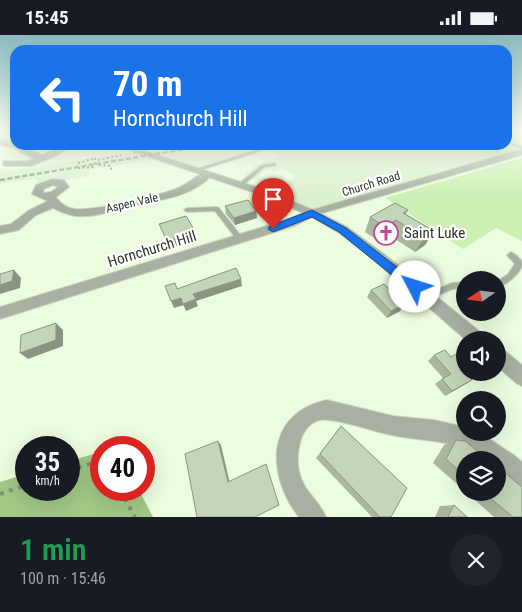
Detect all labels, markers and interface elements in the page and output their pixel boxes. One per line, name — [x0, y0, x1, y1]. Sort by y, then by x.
text: 15:45 — [25, 6, 69, 29]
text: 70 m — [113, 64, 182, 105]
icon: left — [30, 65, 95, 130]
text: Hornchurch Hill — [113, 106, 248, 131]
street label: Church Road — [340, 169, 402, 199]
pin — [252, 178, 294, 229]
icon: arrive — [259, 185, 287, 213]
street label: Aspen Vale — [105, 190, 160, 216]
church icon: Saint Luke — [373, 220, 399, 246]
place label: Saint Luke — [404, 224, 465, 242]
street label: Hornchurch Hill — [105, 227, 199, 271]
position arrow — [388, 260, 440, 312]
north arrow — [456, 271, 506, 321]
map controls — [456, 271, 506, 501]
button: sound — [456, 331, 506, 381]
button: search — [456, 391, 506, 441]
speed limit sign: 40 — [90, 436, 155, 501]
text: 35 — [35, 448, 60, 477]
button: layers — [456, 451, 506, 501]
text: km/h — [35, 474, 60, 488]
text: 1 min — [20, 532, 86, 567]
button: close — [450, 534, 502, 586]
text: 100 m · 15:46 — [20, 569, 106, 588]

